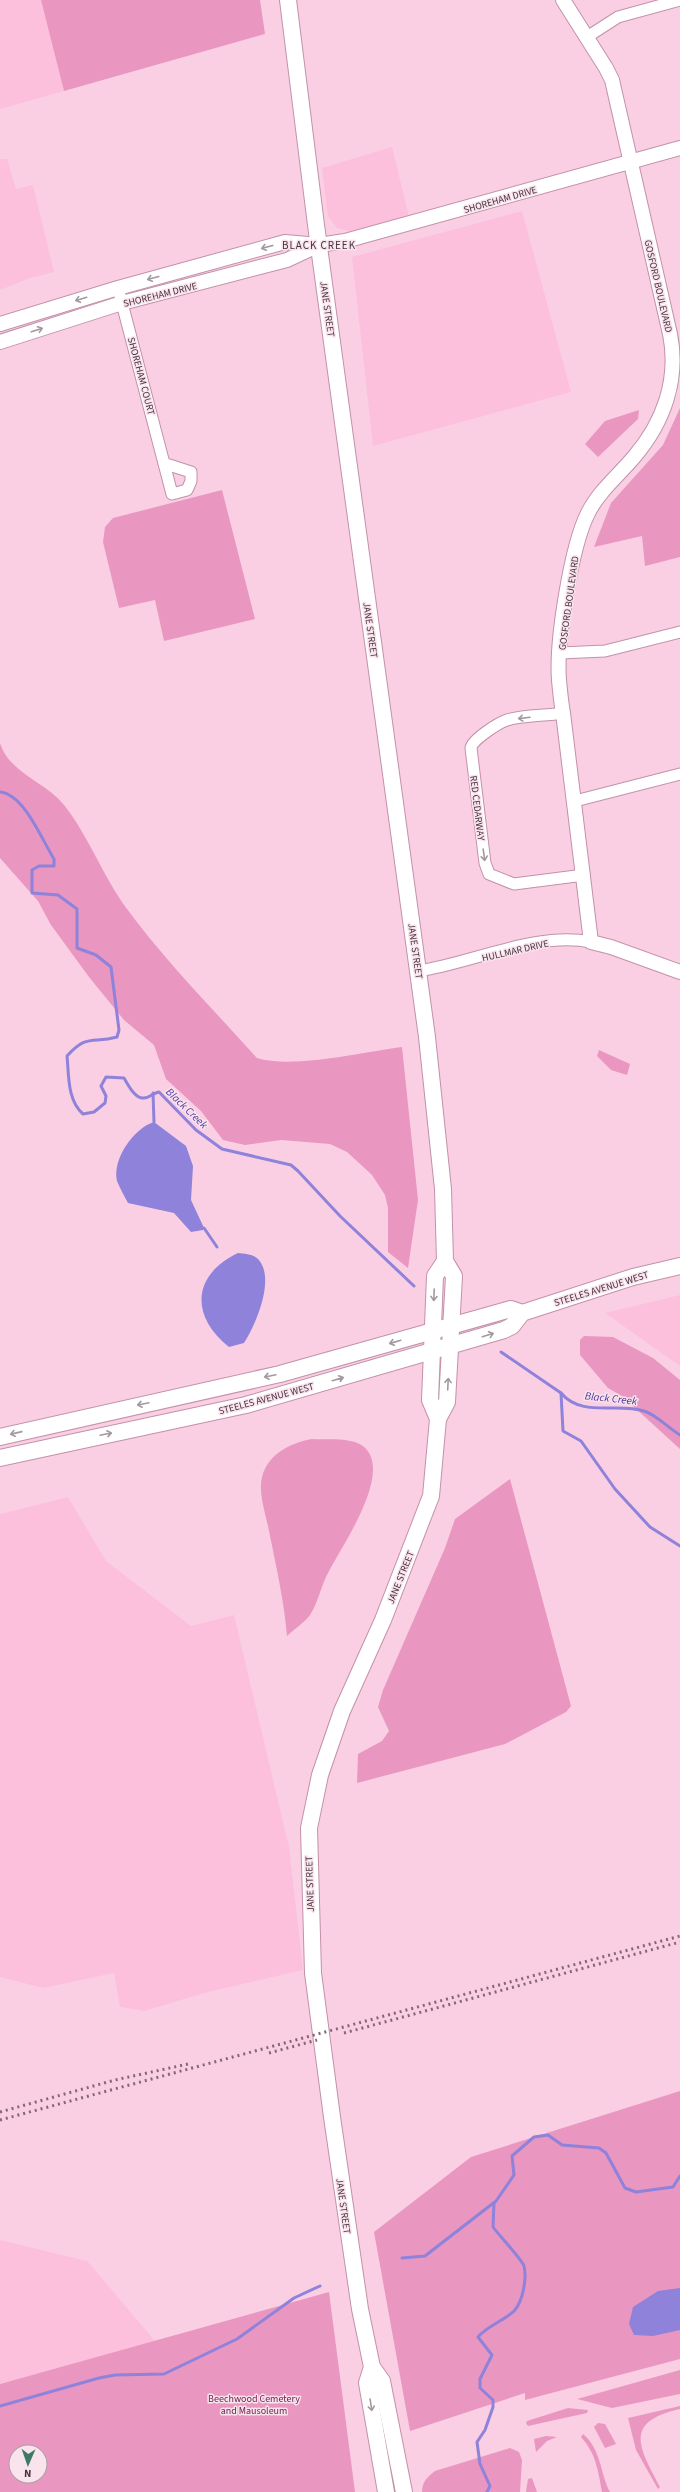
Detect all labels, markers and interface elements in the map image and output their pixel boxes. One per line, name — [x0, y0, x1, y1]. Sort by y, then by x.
street label: SHOREHAM DRIVE — [462, 183, 539, 217]
district label: BLACK CREEK — [282, 238, 356, 253]
street label: GOSFORD BOULEVARD — [641, 238, 676, 334]
one-way arrow — [261, 244, 274, 252]
one-way arrow — [146, 275, 159, 282]
street label: SHOREHAM DRIVE — [122, 279, 199, 311]
street label: JANE STREET — [316, 280, 338, 338]
one-way arrow — [74, 296, 87, 303]
one-way arrow — [30, 326, 43, 333]
street label: SHOREHAM COURT — [124, 336, 158, 417]
street label: GOSFORD BOULEVARD — [555, 555, 583, 651]
street label: JANE STREET — [359, 601, 381, 659]
one-way arrow — [518, 714, 531, 722]
street label: RED CEDARWAY — [466, 775, 488, 842]
one-way arrow — [480, 848, 488, 861]
street label: JANE STREET — [404, 922, 426, 980]
street label: HULLMAR DRIVE — [481, 937, 550, 965]
water label: Black Creek — [163, 1085, 211, 1133]
street label: STEELES AVENUE WEST — [552, 1268, 651, 1310]
one-way arrow — [430, 1288, 438, 1301]
one-way arrow — [481, 1331, 494, 1338]
one-way arrow — [389, 1339, 402, 1346]
one-way arrow — [263, 1372, 276, 1380]
one-way arrow — [331, 1375, 344, 1382]
one-way arrow — [445, 1378, 452, 1391]
street label: STEELES AVENUE WEST — [217, 1379, 316, 1418]
water label: Black Creek — [584, 1388, 639, 1409]
one-way arrow — [136, 1401, 149, 1409]
one-way arrow — [10, 1430, 23, 1437]
one-way arrow — [99, 1430, 112, 1438]
street label: JANE STREET — [384, 1548, 418, 1606]
street label: JANE STREET — [302, 1855, 318, 1912]
street label: JANE STREET — [332, 2177, 354, 2235]
park label: Beechwood Cemetery and Mausoleum — [208, 2392, 300, 2418]
one-way arrow — [367, 2398, 375, 2411]
north arrow — [8, 2444, 48, 2484]
text: N — [24, 2466, 32, 2481]

